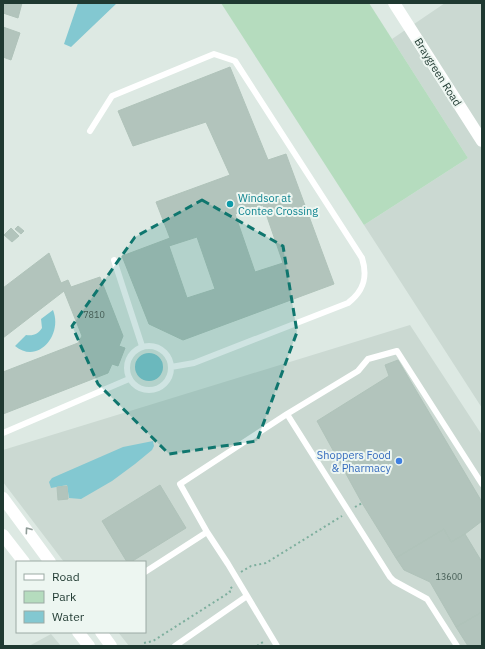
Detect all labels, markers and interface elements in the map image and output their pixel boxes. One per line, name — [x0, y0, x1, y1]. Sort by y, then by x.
street label: Braygreen Road — [411, 35, 465, 109]
place label: Windsor at Contee Crossing — [238, 191, 318, 218]
marker: Windsor at Contee Crossing — [225, 199, 235, 209]
house number: 7810 — [83, 309, 105, 320]
place label: Shoppers Food & Pharmacy — [317, 448, 392, 475]
marker: Shoppers Food & Pharmacy — [394, 456, 404, 466]
one-way arrow — [26, 528, 33, 535]
legend — [16, 561, 146, 633]
text: Road — [52, 569, 80, 584]
house number: 13600 — [435, 571, 463, 582]
text: Park — [52, 589, 77, 604]
text: Water — [52, 609, 85, 624]

